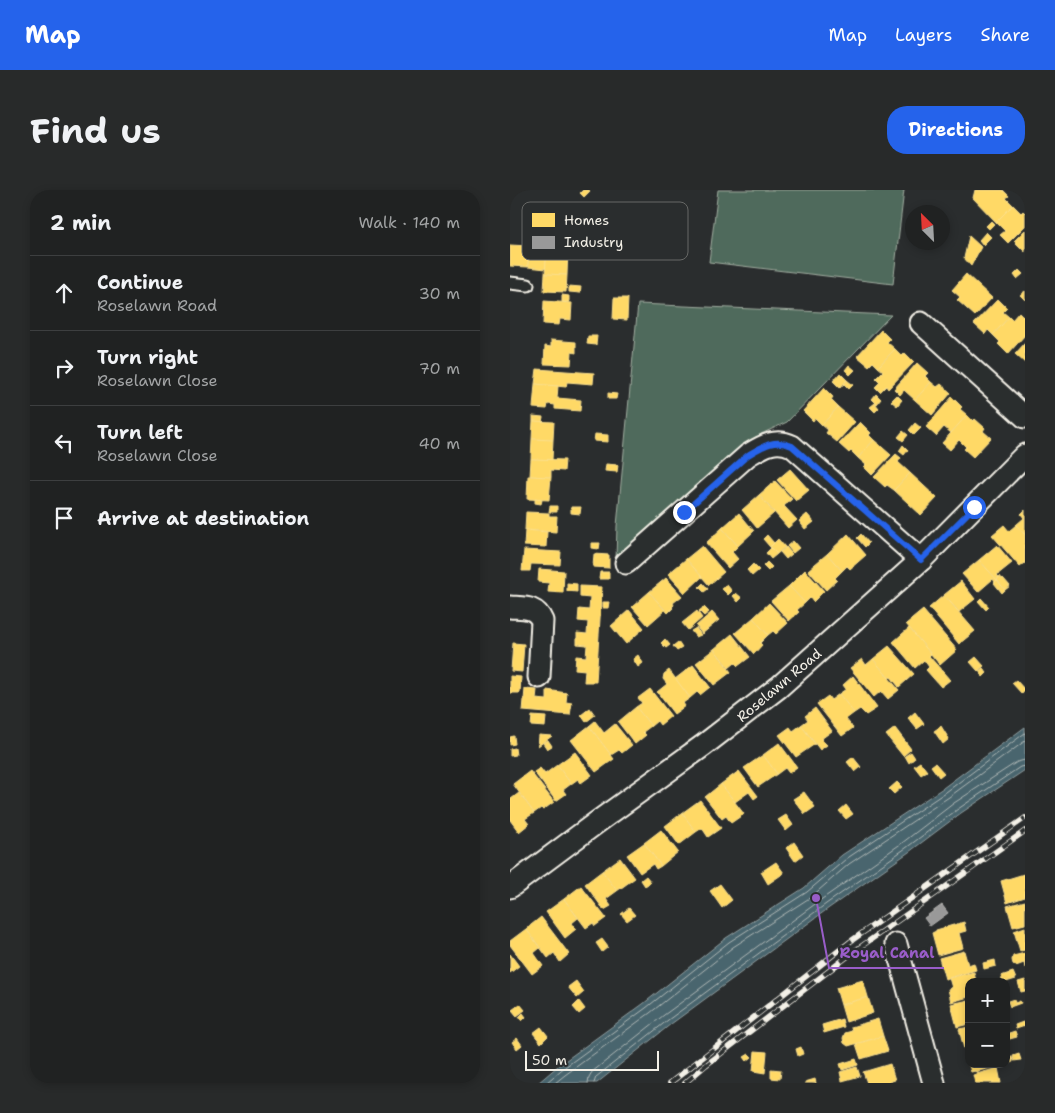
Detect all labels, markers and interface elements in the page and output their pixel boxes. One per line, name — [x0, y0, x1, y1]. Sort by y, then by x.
text: Map — [25, 19, 81, 51]
text: Map — [829, 23, 867, 47]
text: Layers — [895, 23, 952, 47]
text: Share — [980, 23, 1030, 47]
button: Directions — [887, 106, 1025, 154]
text: Find us — [30, 107, 161, 154]
legend — [522, 202, 688, 260]
north arrow — [905, 205, 950, 250]
text: 2 min — [50, 209, 111, 237]
text: Homes — [564, 211, 609, 229]
text: Walk · 140 m — [358, 212, 460, 233]
text: Industry — [564, 233, 623, 251]
text: Continue — [97, 270, 183, 295]
icon: ahead — [50, 279, 78, 307]
text: 30 m — [419, 283, 460, 304]
text: Roselawn Road — [97, 295, 217, 316]
text: Turn right — [97, 345, 198, 370]
icon: right — [50, 354, 78, 382]
text: 70 m — [419, 358, 460, 379]
text: Roselawn Close — [97, 370, 218, 391]
text: Turn left — [97, 420, 183, 445]
icon: left — [50, 429, 78, 457]
text: 40 m — [418, 433, 460, 454]
text: Roselawn Close — [97, 445, 218, 466]
route start — [963, 496, 986, 519]
route end — [673, 501, 696, 524]
icon: arrive — [50, 504, 78, 532]
text: Arrive at destination — [97, 506, 309, 531]
street label: Roselawn Road — [733, 644, 825, 726]
callout: Royal Canal — [829, 938, 944, 968]
text: Royal Canal — [840, 943, 934, 963]
map controls — [965, 978, 1010, 1068]
button: + — [965, 978, 1010, 1023]
button: − — [965, 1023, 1010, 1068]
scale bar — [525, 1048, 659, 1071]
text: 50 m — [532, 1051, 567, 1069]

